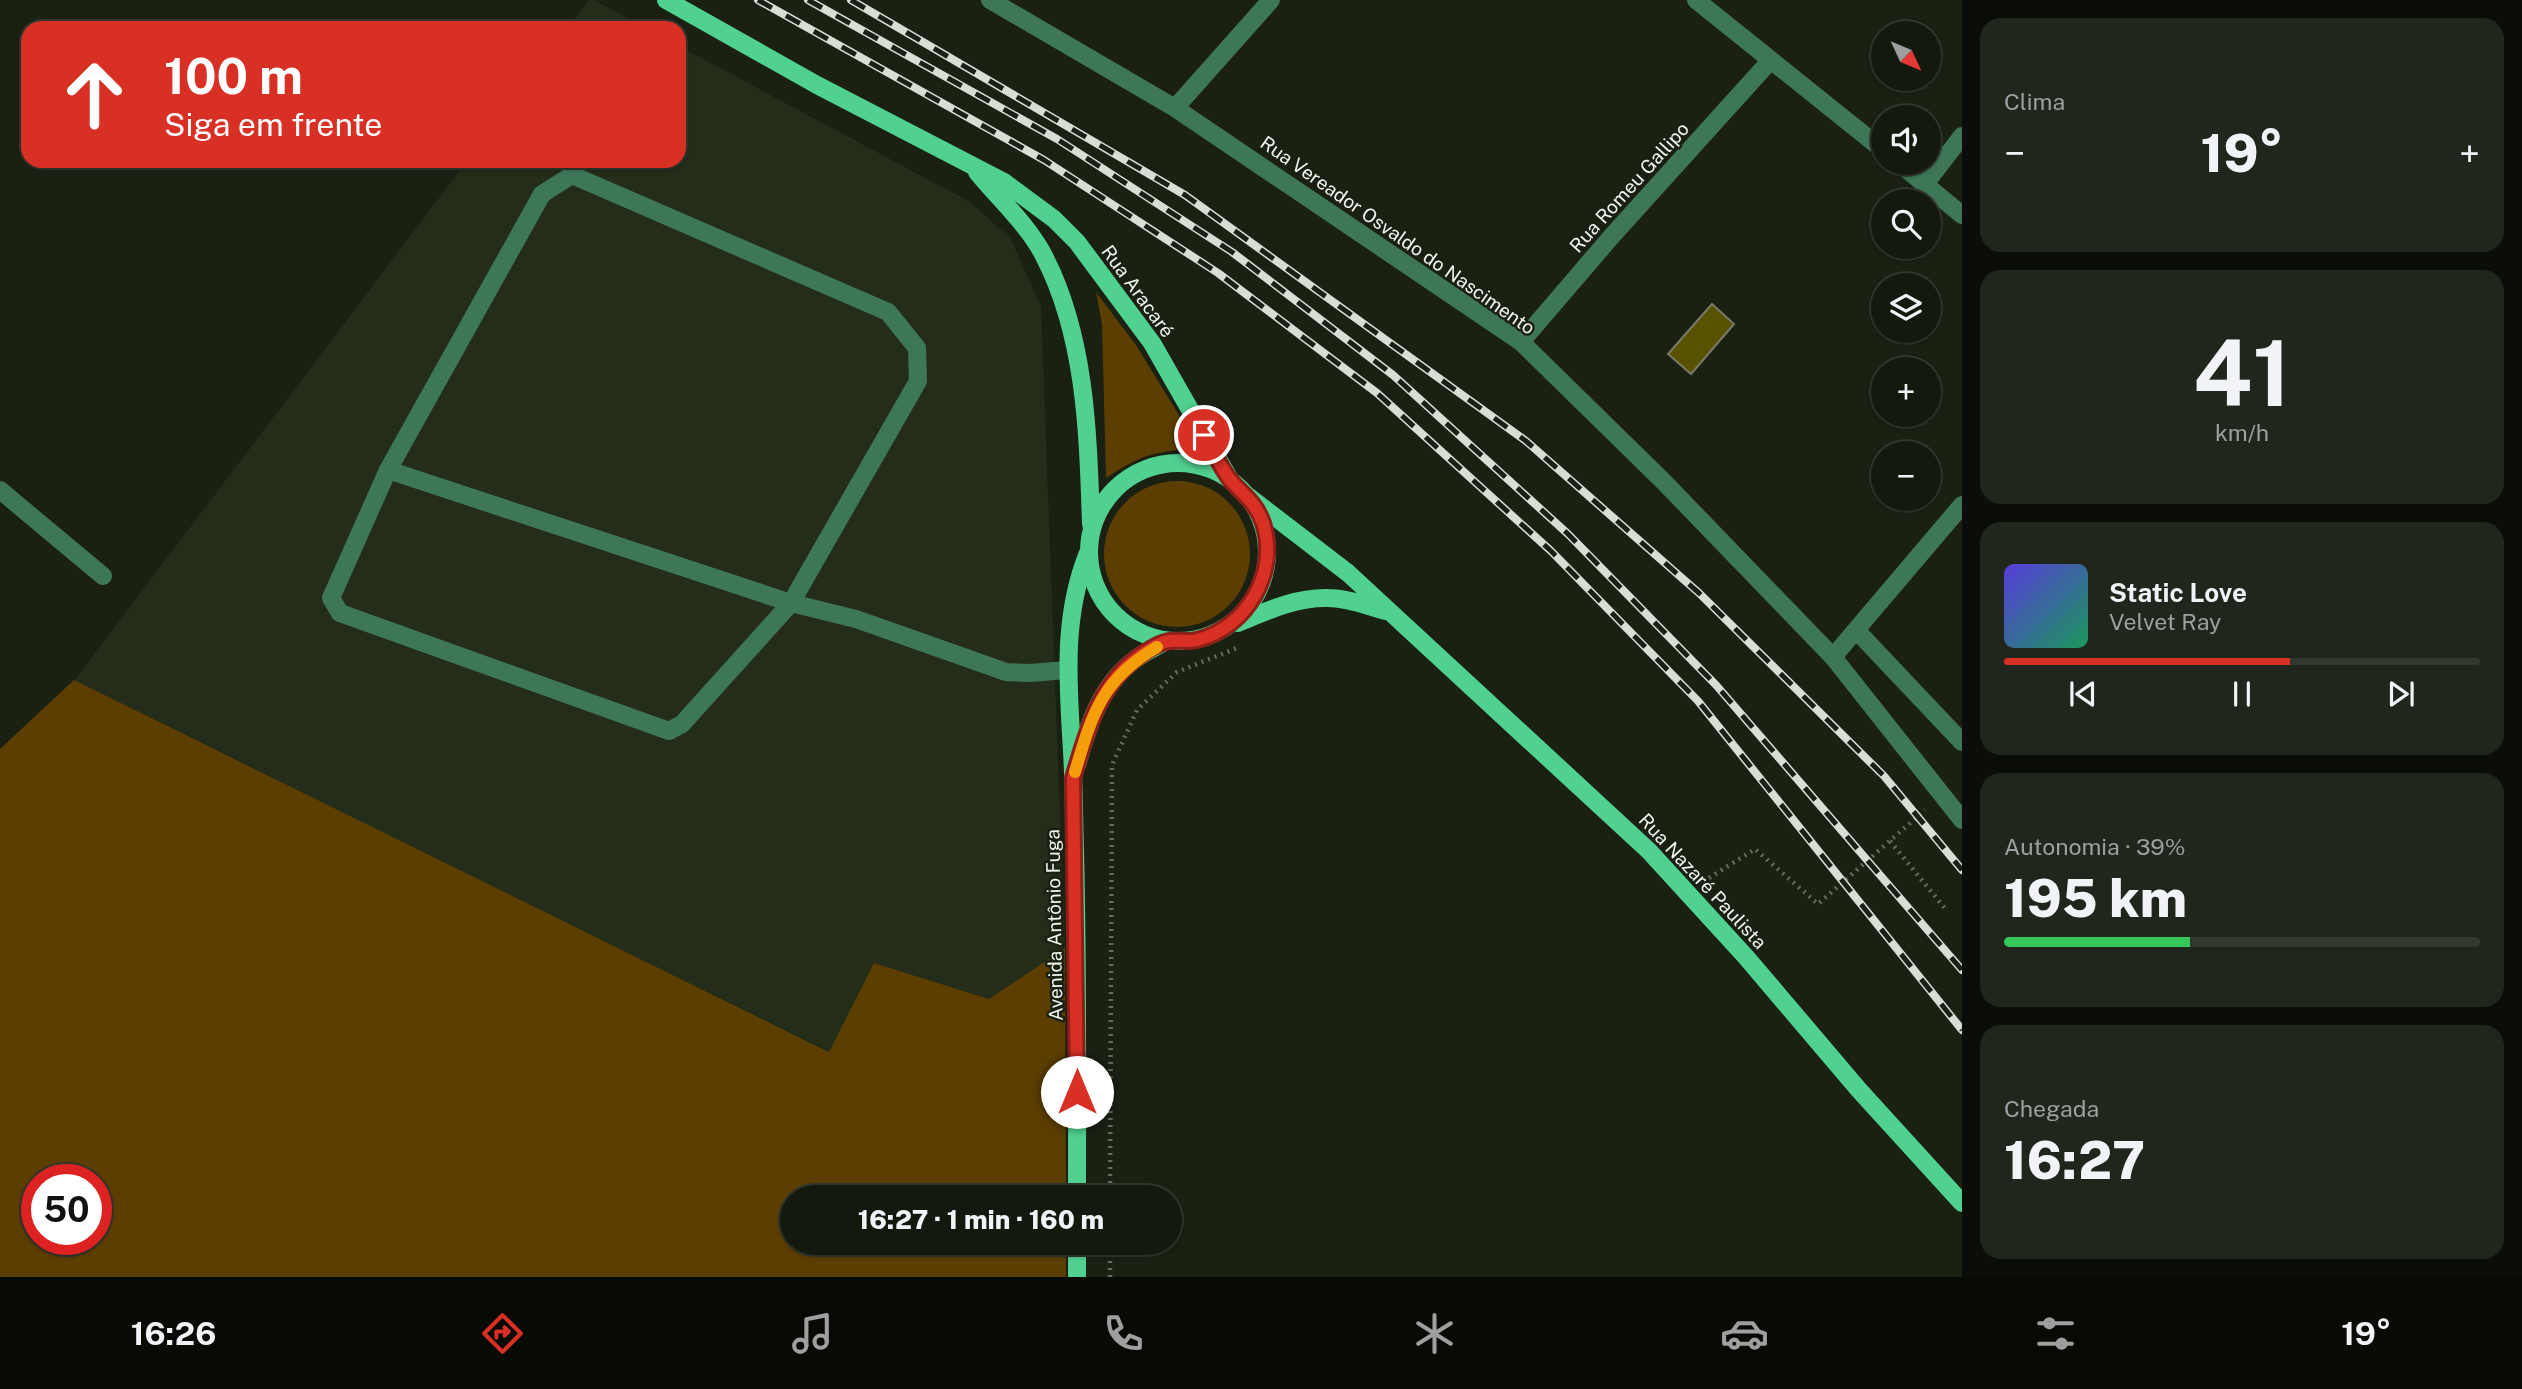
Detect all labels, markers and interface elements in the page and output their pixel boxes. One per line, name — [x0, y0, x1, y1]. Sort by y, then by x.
north arrow — [1871, 21, 1941, 91]
map controls — [1871, 21, 1941, 511]
text: 100 m — [164, 47, 303, 105]
icon: ahead — [49, 49, 140, 140]
text: Clima — [2004, 88, 2065, 115]
button: sound — [1871, 105, 1941, 175]
text: Siga em frente — [164, 106, 382, 143]
street label: Rua Romeu Gallipo — [1565, 117, 1693, 257]
text: 19° — [2201, 123, 2283, 184]
street label: Rua Vereador Osvaldo do Nascimento — [1257, 131, 1539, 339]
text: − — [2004, 131, 2025, 176]
text: + — [2459, 131, 2480, 176]
button: search — [1871, 189, 1941, 259]
street label: Rua Aracaré — [1097, 241, 1179, 341]
button: layers — [1871, 273, 1941, 343]
text: 41 — [2193, 320, 2291, 426]
button: + — [1871, 357, 1941, 427]
pin — [1174, 405, 1234, 465]
icon: arrive — [1185, 416, 1223, 454]
text: km/h — [2215, 419, 2269, 446]
button: − — [1871, 441, 1941, 511]
text: Static Love — [2109, 577, 2247, 608]
text: Velvet Ray — [2109, 608, 2221, 635]
icon: previous — [2064, 675, 2102, 713]
icon: pause — [2223, 675, 2261, 713]
icon: next — [2382, 675, 2420, 713]
street label: Rua Nazaré Paulista — [1635, 809, 1771, 953]
street label: Avenida Antônio Fuga — [1041, 829, 1067, 1021]
text: Autonomia · 39% — [2004, 833, 2186, 860]
text: 195 km — [2004, 868, 2187, 929]
position arrow — [1040, 1055, 1114, 1129]
text: Chegada — [2004, 1095, 2099, 1122]
text: 16:27 — [2004, 1130, 2145, 1191]
speed limit sign: 50 — [21, 1164, 112, 1255]
text: 16:27 · 1 min · 160 m — [858, 1204, 1104, 1235]
icon: directions — [478, 1309, 527, 1358]
icon: music — [788, 1309, 837, 1358]
icon: phone — [1099, 1309, 1148, 1358]
icon: climate — [1410, 1309, 1459, 1358]
icon: car — [1720, 1309, 1769, 1358]
icon: filters — [2031, 1309, 2080, 1358]
text: 16:26 — [131, 1315, 216, 1352]
text: 19° — [2341, 1315, 2391, 1352]

